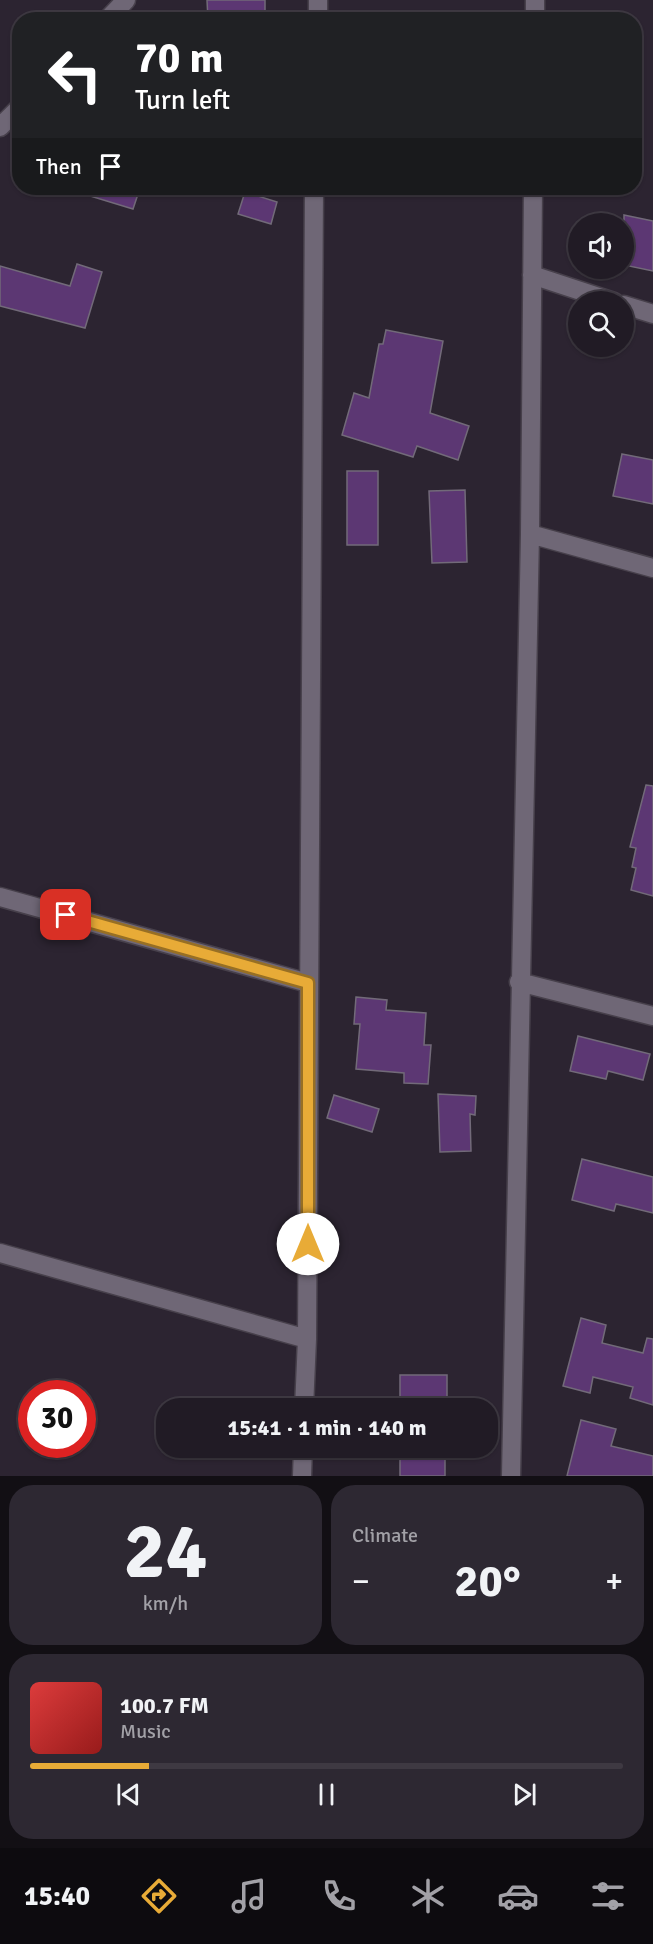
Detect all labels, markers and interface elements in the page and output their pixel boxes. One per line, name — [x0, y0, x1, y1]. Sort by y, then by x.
text: 70 m — [135, 33, 224, 84]
icon: left — [36, 36, 114, 114]
text: Turn left — [135, 84, 230, 117]
icon: arrive — [94, 150, 127, 183]
text: Then — [36, 153, 82, 180]
map controls — [568, 213, 634, 357]
button: sound — [568, 213, 634, 279]
button: search — [568, 291, 634, 357]
pin — [40, 889, 91, 940]
icon: arrive — [49, 898, 82, 931]
position arrow — [276, 1212, 340, 1276]
speed limit sign: 30 — [18, 1380, 96, 1458]
text: 15:41 · 1 min · 140 m — [227, 1414, 427, 1441]
text: 24 — [123, 1504, 208, 1600]
text: Climate — [352, 1523, 418, 1548]
text: 20° — [454, 1554, 521, 1609]
text: − — [352, 1561, 370, 1602]
text: + — [605, 1561, 623, 1602]
text: km/h — [143, 1591, 188, 1616]
text: 100.7 FM — [120, 1692, 209, 1719]
text: Music — [120, 1719, 171, 1744]
icon: previous — [112, 1778, 145, 1811]
icon: pause — [310, 1778, 343, 1811]
icon: next — [508, 1778, 541, 1811]
icon: directions — [138, 1875, 180, 1917]
icon: music — [228, 1875, 270, 1917]
icon: phone — [318, 1875, 360, 1917]
icon: climate — [407, 1875, 449, 1917]
icon: car — [497, 1875, 539, 1917]
icon: filters — [587, 1875, 629, 1917]
text: 15:40 — [24, 1880, 90, 1913]

